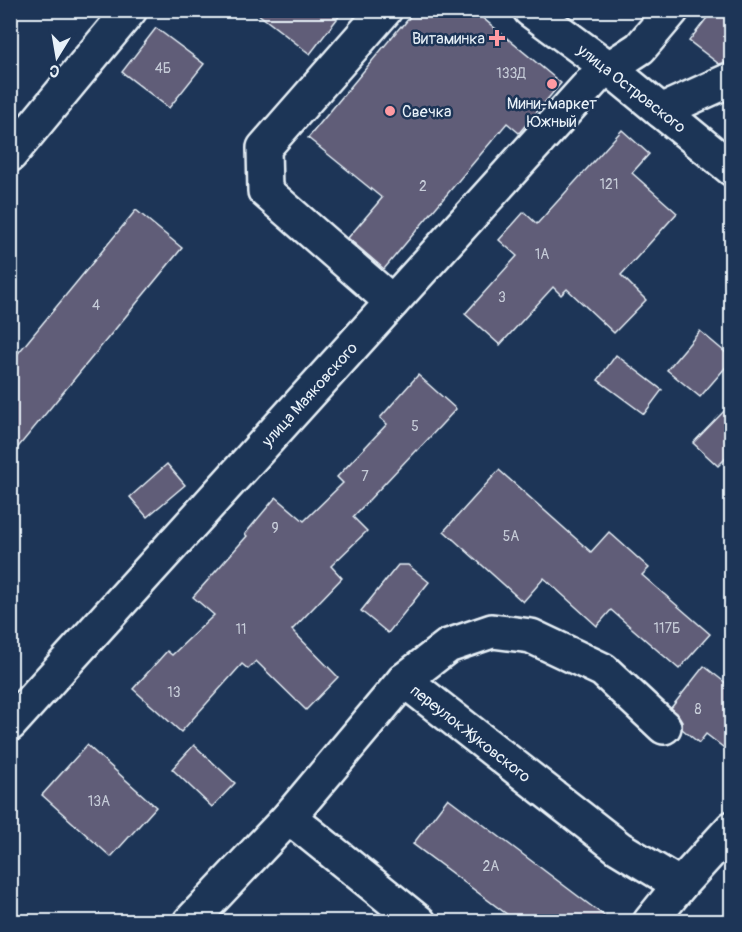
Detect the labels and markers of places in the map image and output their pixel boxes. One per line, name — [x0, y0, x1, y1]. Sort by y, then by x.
place label: Витаминка — [412, 29, 485, 49]
marker: Витаминка — [490, 31, 504, 45]
marker: Мини-маркет Южный — [545, 77, 559, 91]
place label: Мини-маркет Южный — [507, 94, 597, 132]
place label: Свечка — [402, 102, 451, 122]
marker: Свечка — [383, 104, 397, 118]

